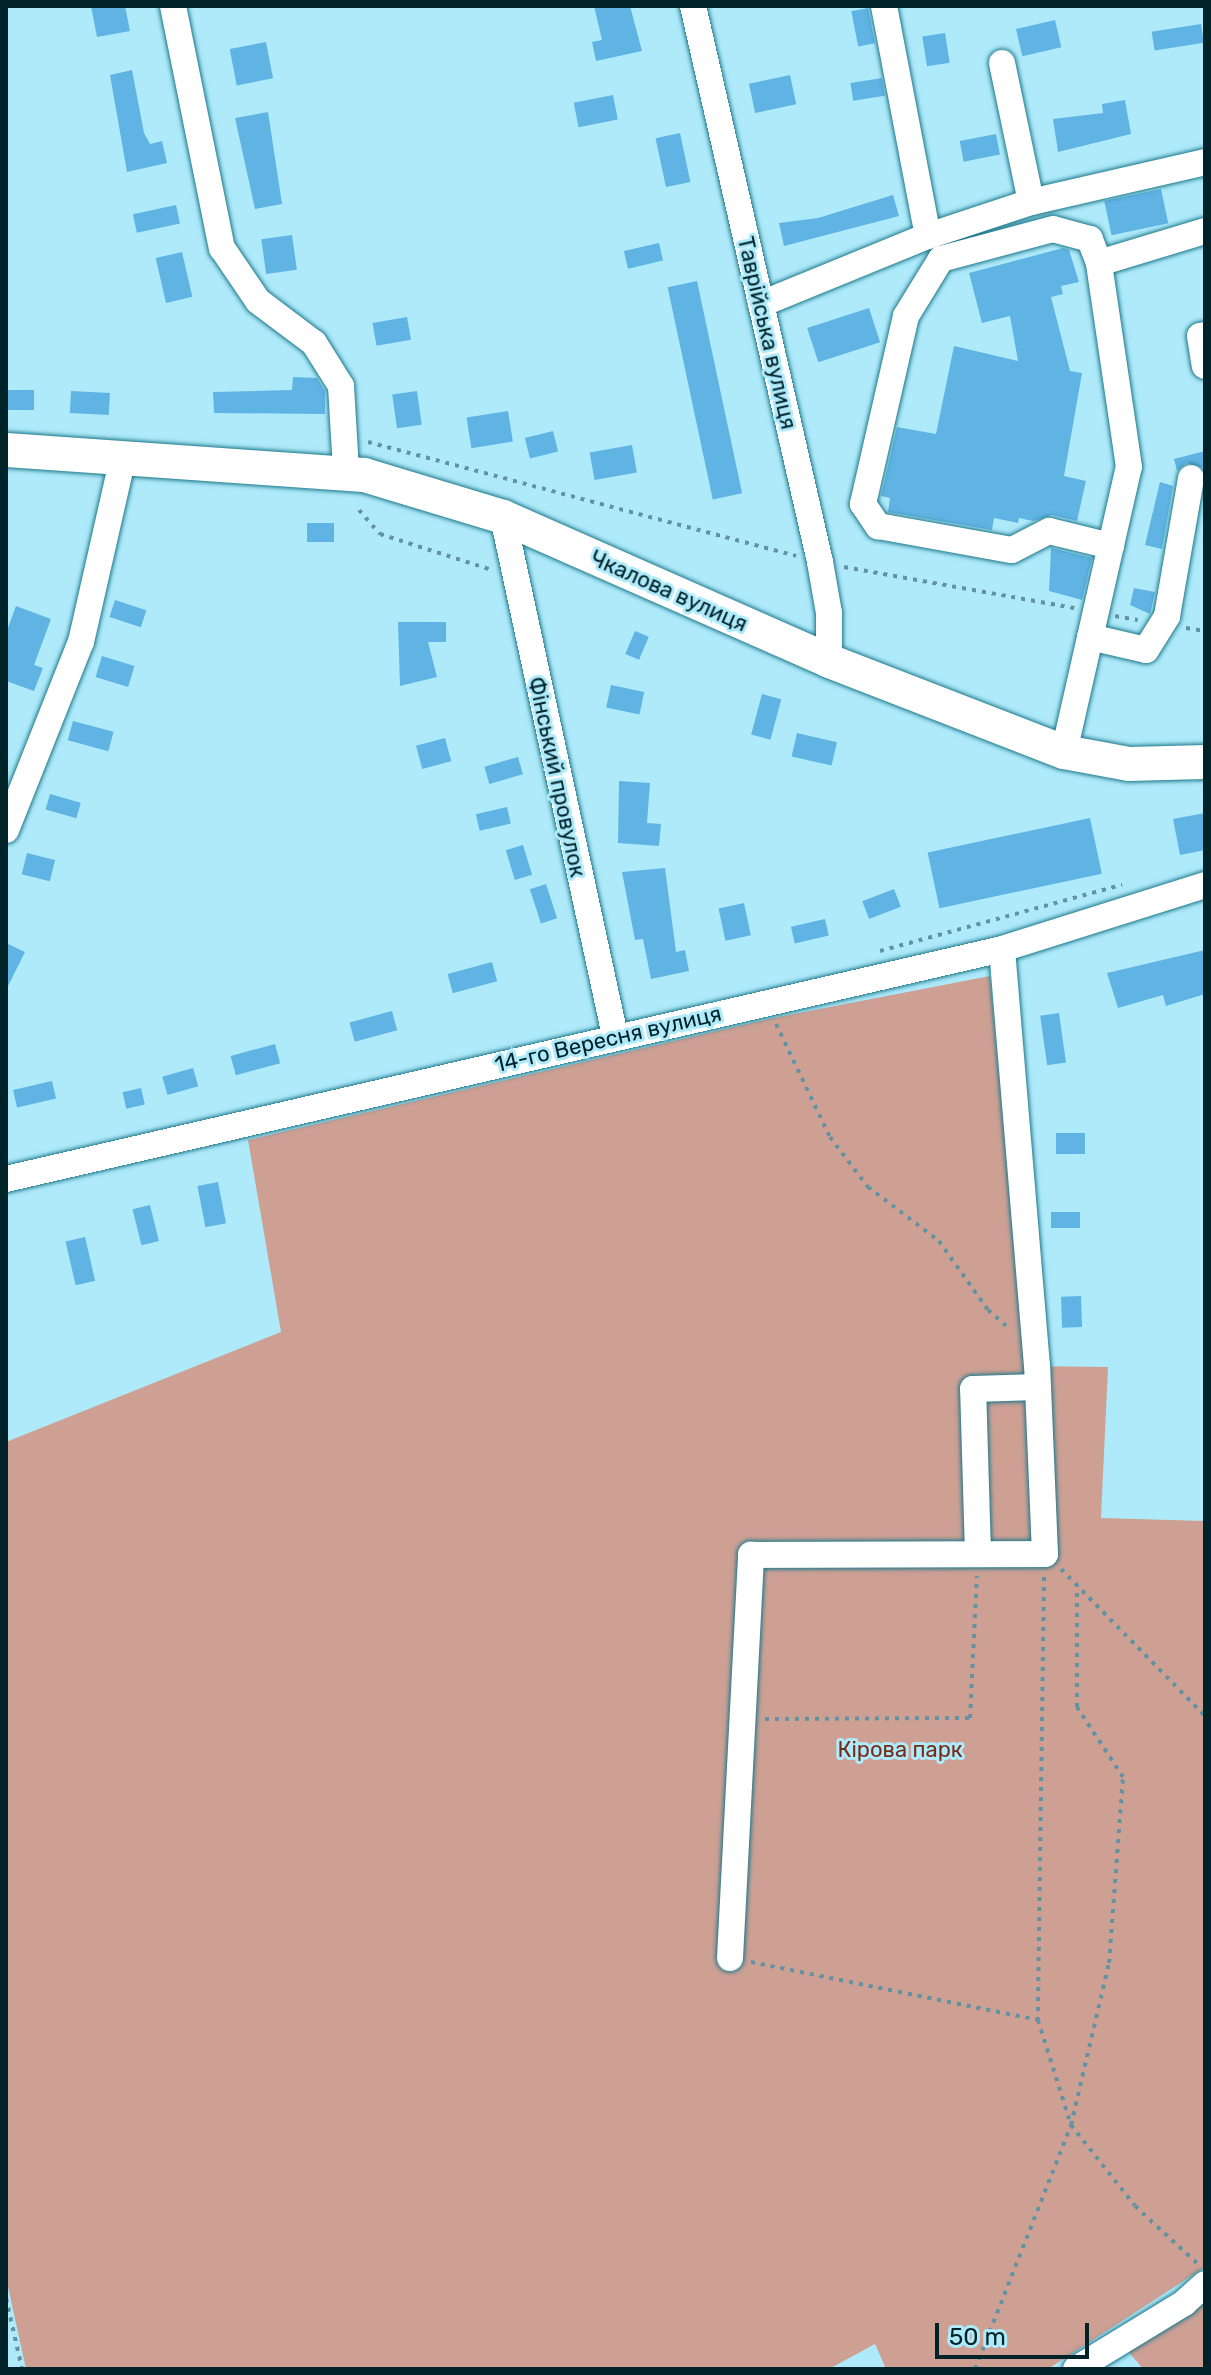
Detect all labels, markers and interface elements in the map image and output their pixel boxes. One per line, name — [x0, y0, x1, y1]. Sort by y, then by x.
street label: Таврійська вулиця — [732, 234, 802, 432]
street label: Чкалова вулиця — [586, 545, 752, 637]
street label: Фінський провулок — [523, 674, 591, 880]
street label: 14-го Вересня вулиця — [492, 1000, 724, 1078]
park label: Кірова парк — [837, 1737, 963, 1763]
scale bar — [939, 2307, 1093, 2357]
text: 50 m — [949, 2323, 1006, 2351]

